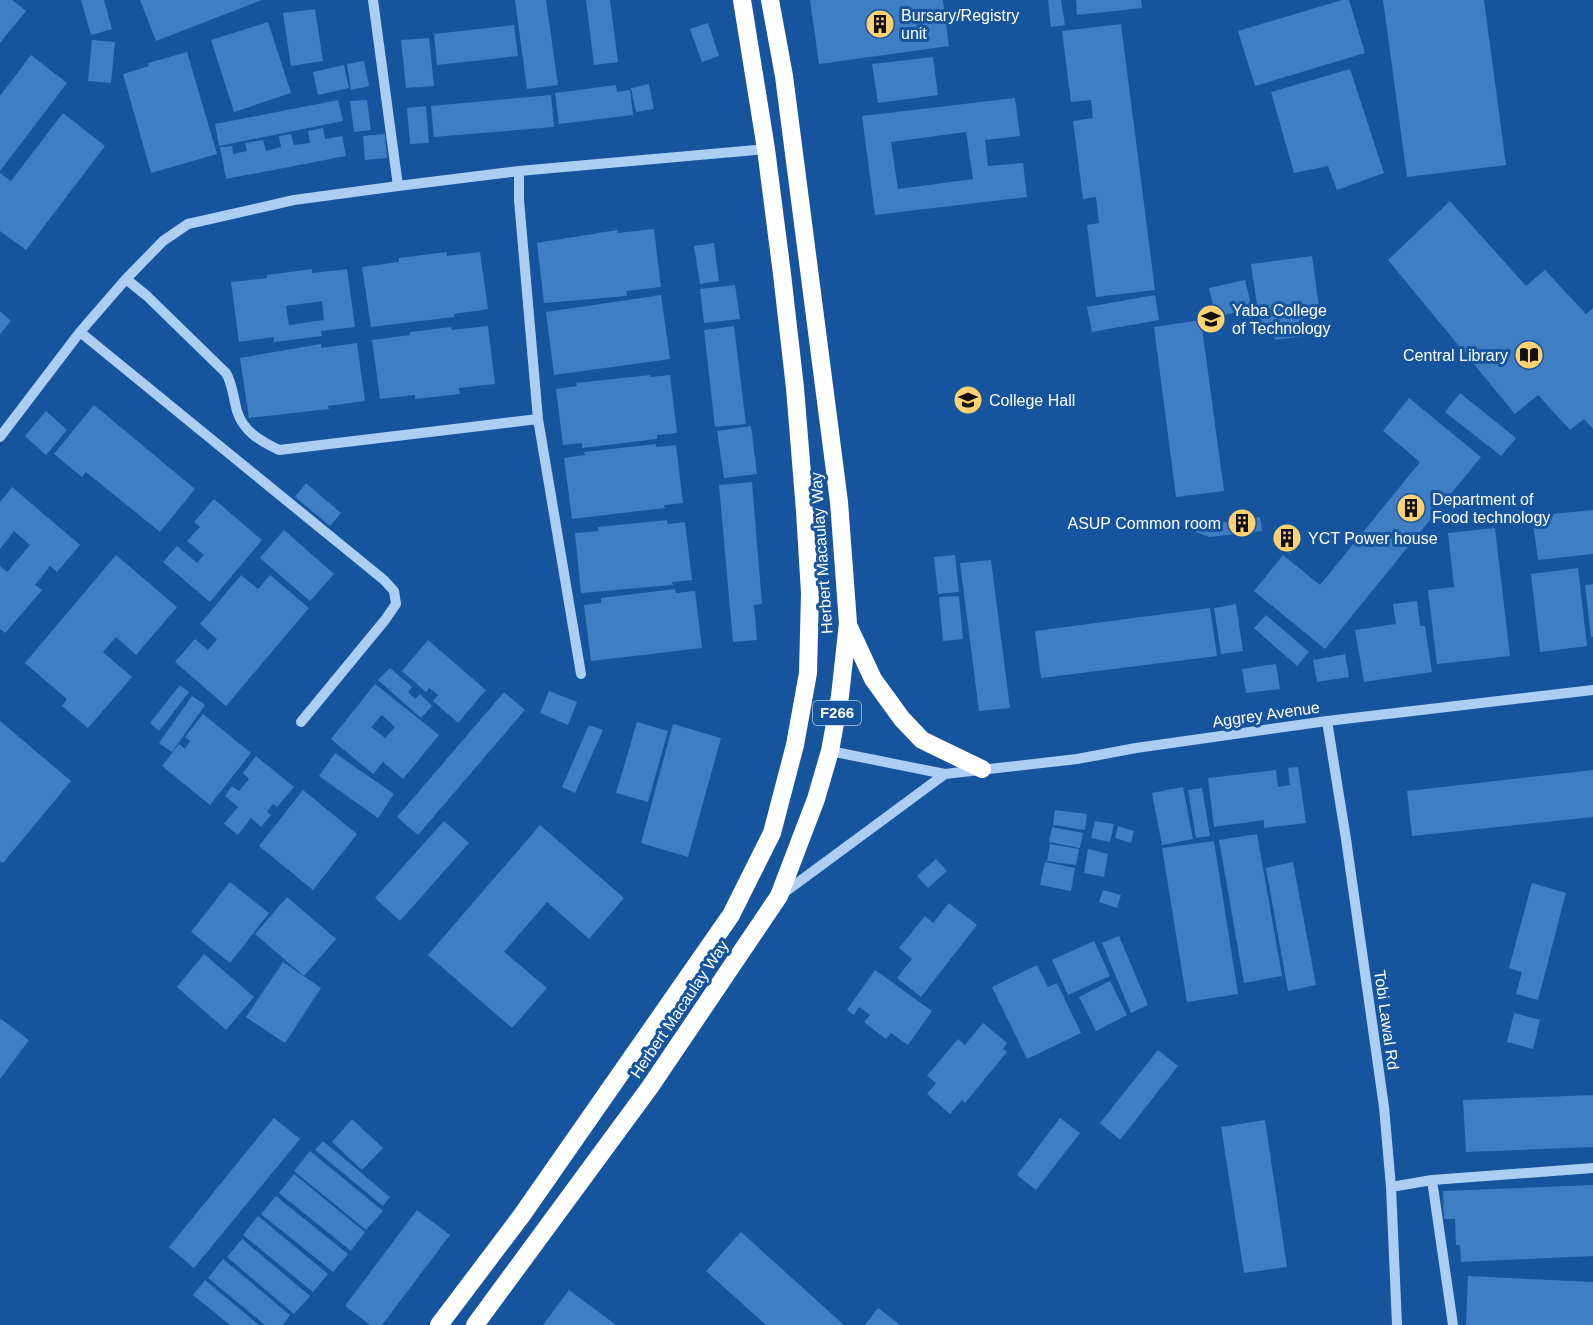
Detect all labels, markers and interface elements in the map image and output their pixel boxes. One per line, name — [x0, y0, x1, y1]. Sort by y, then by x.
place label: Bursary/Registry unit — [901, 7, 1019, 42]
building icon: Bursary/Registry unit — [864, 8, 896, 40]
place label: Yaba College of Technology — [1232, 302, 1330, 337]
school or university icon: Yaba College of Technology — [1195, 303, 1227, 335]
library icon: Central Library — [1513, 339, 1545, 371]
place label: Central Library — [1403, 347, 1508, 364]
school or university icon: College Hall — [952, 384, 984, 416]
place label: College Hall — [989, 392, 1075, 409]
street label: Herbert Macaulay Way — [807, 472, 836, 634]
place label: Department of Food technology — [1432, 491, 1550, 526]
building icon: Department of Food technology — [1395, 492, 1427, 524]
building icon: ASUP Common room — [1226, 507, 1258, 539]
place label: ASUP Common room — [1067, 515, 1221, 532]
building icon: YCT Power house — [1271, 522, 1303, 554]
place label: YCT Power house — [1308, 530, 1438, 547]
street label: Aggrey Avenue — [1211, 699, 1321, 730]
road number: F266 — [813, 701, 861, 725]
street label: Herbert Macaulay Way — [627, 937, 732, 1081]
street label: Tobi Lawal Rd — [1371, 969, 1402, 1071]

